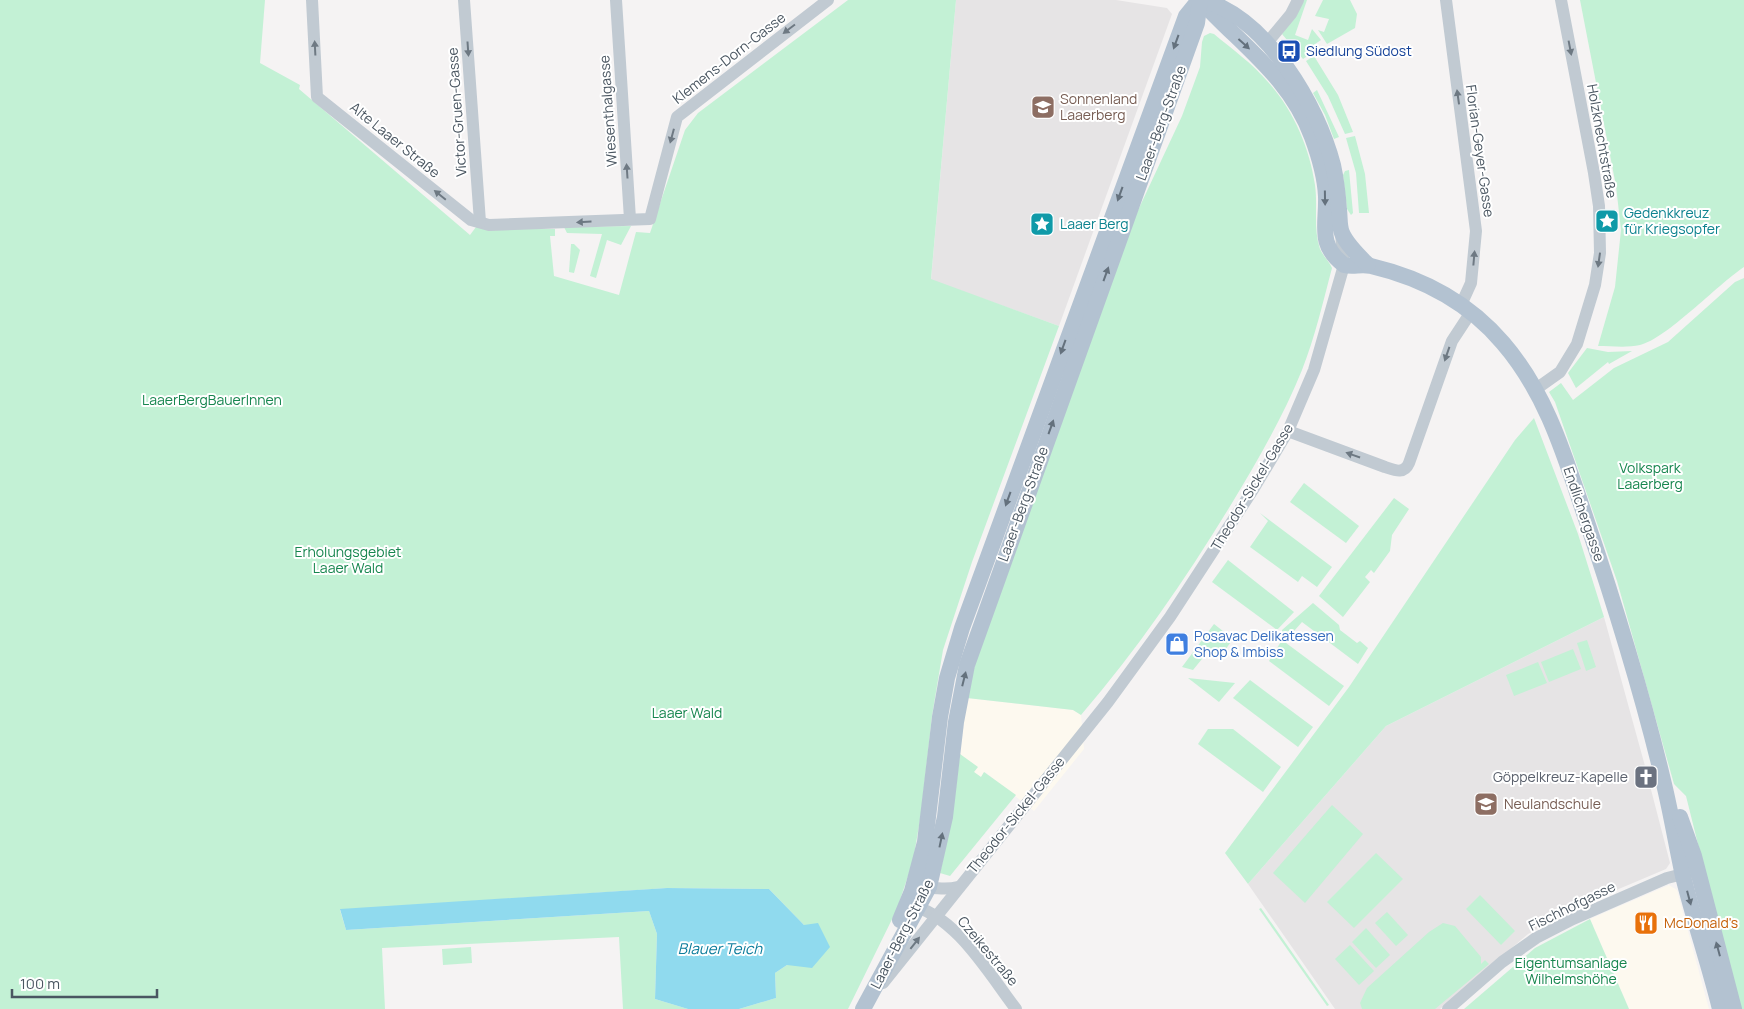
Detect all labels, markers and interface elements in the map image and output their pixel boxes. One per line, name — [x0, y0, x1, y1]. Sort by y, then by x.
street label: Klemens-Dorn-Gasse — [668, 8, 789, 108]
one-way arrow — [783, 24, 796, 35]
one-way arrow — [1172, 35, 1180, 50]
one-way arrow — [1238, 38, 1250, 50]
bus stop icon: Siedlung Südost — [1276, 38, 1302, 64]
one-way arrow — [310, 40, 318, 56]
one-way arrow — [1566, 40, 1574, 55]
one-way arrow — [464, 41, 472, 57]
place label: Siedlung Südost — [1306, 41, 1412, 60]
street label: Victor-Gruen-Gasse — [443, 47, 471, 177]
street label: Wiesenthalgasse — [594, 55, 621, 167]
street label: Laaer-Berg-Straße — [1131, 63, 1190, 183]
street label: Holzknechtstraße — [1583, 82, 1622, 200]
street label: Florian-Geyer-Gasse — [1462, 83, 1499, 218]
place label: Sonnenland Laaerberg — [1060, 89, 1137, 124]
one-way arrow — [1454, 89, 1462, 105]
school or university icon: Sonnenland Laaerberg — [1030, 94, 1056, 120]
street label: Alte Laaer Straße — [346, 97, 444, 182]
one-way arrow — [668, 129, 676, 144]
one-way arrow — [622, 162, 630, 178]
one-way arrow — [1116, 187, 1123, 202]
one-way arrow — [434, 190, 447, 201]
one-way arrow — [1322, 190, 1330, 206]
place label: Gedenkkreuz für Kriegsopfer — [1624, 203, 1720, 238]
place icon: Gedenkkreuz für Kriegsopfer — [1594, 208, 1620, 234]
place icon: Laaer Berg — [1029, 211, 1055, 237]
place label: Laaer Berg — [1060, 214, 1129, 233]
one-way arrow — [576, 218, 592, 226]
one-way arrow — [1470, 250, 1478, 266]
one-way arrow — [1595, 252, 1603, 268]
one-way arrow — [1103, 266, 1111, 281]
one-way arrow — [1059, 340, 1067, 355]
one-way arrow — [1443, 347, 1451, 362]
park label: LaaerBergBauerInnen — [142, 390, 282, 409]
one-way arrow — [1048, 419, 1055, 434]
street label: Theodor-Sickel-Gasse — [1206, 420, 1297, 554]
street label: Laaer-Berg-Straße — [993, 444, 1052, 564]
one-way arrow — [1345, 451, 1360, 459]
park label: Volkspark Laaerberg — [1617, 458, 1683, 493]
street label: Endlichergasse — [1559, 464, 1610, 564]
one-way arrow — [1003, 492, 1011, 507]
park label: Erholungsgebiet Laaer Wald — [295, 542, 402, 577]
place label: Posavac Delikatessen Shop & Imbiss — [1194, 626, 1334, 661]
shop icon: Posavac Delikatessen Shop & Imbiss — [1164, 631, 1190, 657]
one-way arrow — [960, 672, 968, 687]
park label: Laaer Wald — [652, 703, 722, 722]
street label: Theodor-Sickel-Gasse — [963, 752, 1069, 877]
church icon: Göppelkreuz-Kapelle — [1633, 764, 1659, 790]
place label: Göppelkreuz-Kapelle — [1493, 767, 1628, 786]
school or university icon: Neulandschule — [1473, 791, 1499, 817]
place label: Neulandschule — [1504, 794, 1601, 813]
one-way arrow — [937, 832, 945, 847]
street label: Laaer-Berg-Straße — [866, 876, 937, 992]
street label: Fischhofgasse — [1525, 876, 1618, 935]
one-way arrow — [1686, 891, 1694, 906]
restaurant icon: McDonald's — [1633, 910, 1659, 936]
street label: Czeikestraße — [954, 912, 1023, 989]
place label: McDonald's — [1664, 913, 1738, 932]
one-way arrow — [909, 937, 920, 950]
water label: Blauer Teich — [678, 938, 763, 959]
one-way arrow — [1713, 942, 1721, 957]
park label: Eigentumsanlage Wilhelmshöhe — [1515, 953, 1627, 988]
scale bar — [12, 966, 158, 998]
text: 100 m — [20, 973, 60, 994]

